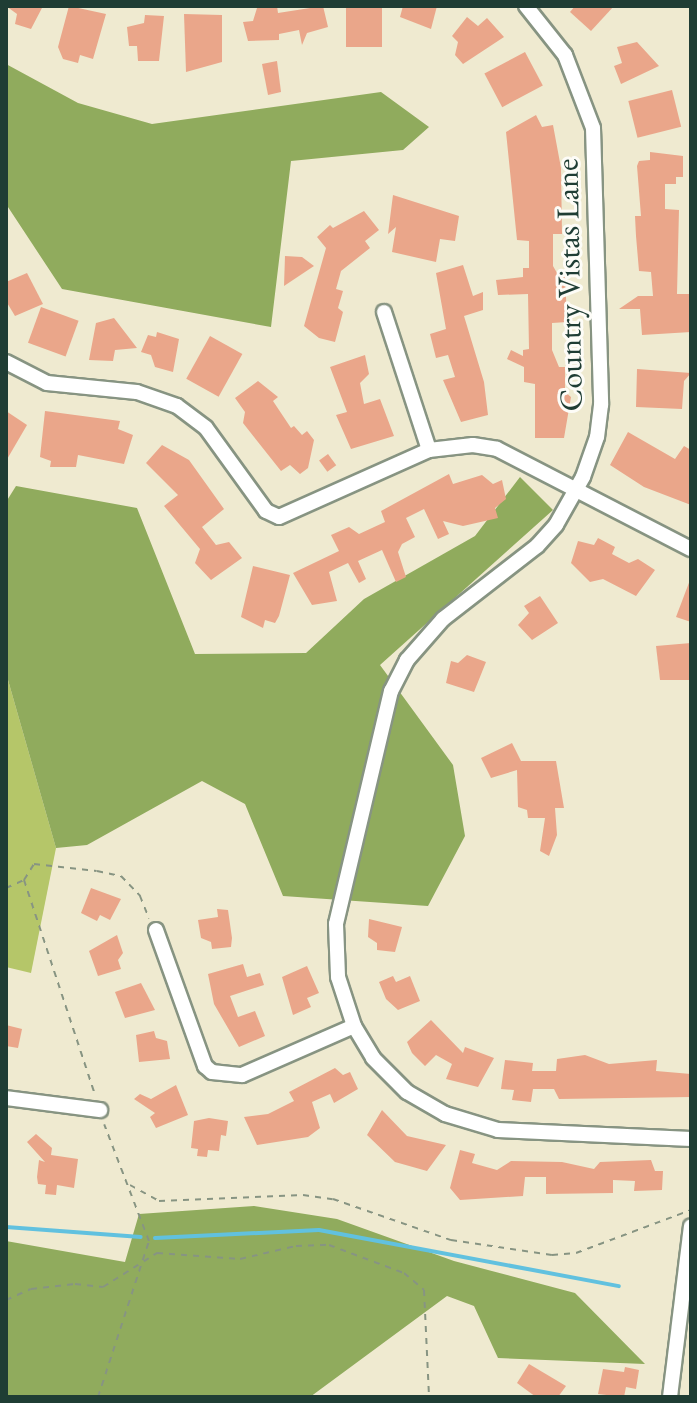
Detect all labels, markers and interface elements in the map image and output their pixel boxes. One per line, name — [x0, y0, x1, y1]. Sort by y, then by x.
street label: Country Vistas Lane — [548, 158, 590, 412]

